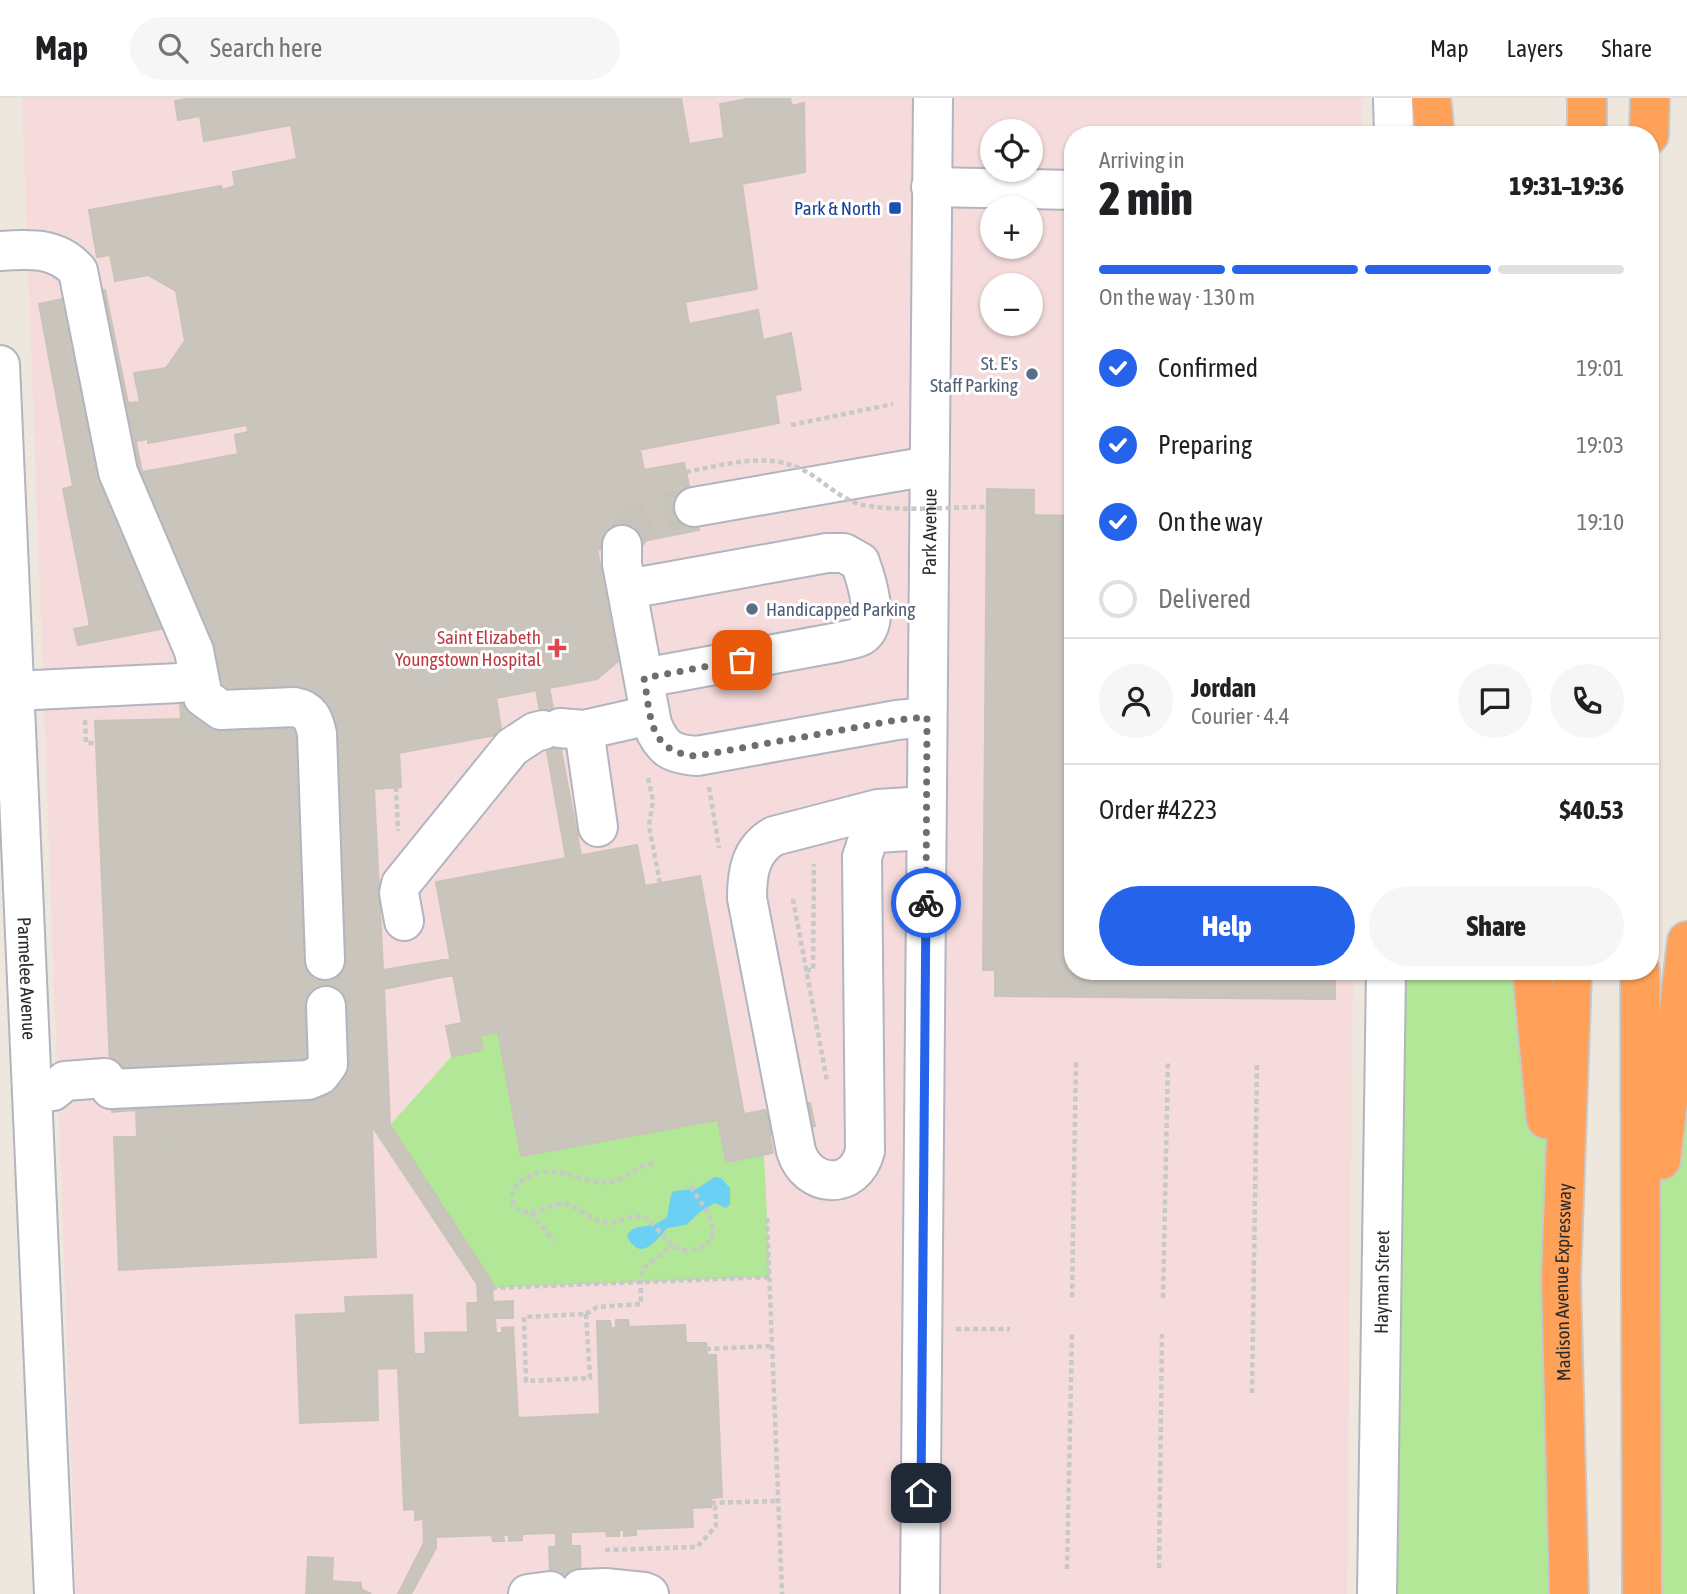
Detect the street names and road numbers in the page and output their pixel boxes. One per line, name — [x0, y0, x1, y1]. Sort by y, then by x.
street label: Park Avenue — [918, 488, 941, 576]
street label: Parmelee Avenue — [13, 916, 41, 1040]
street label: Madison Avenue Expressway — [1550, 1183, 1575, 1381]
street label: Hayman Street — [1370, 1230, 1393, 1334]

